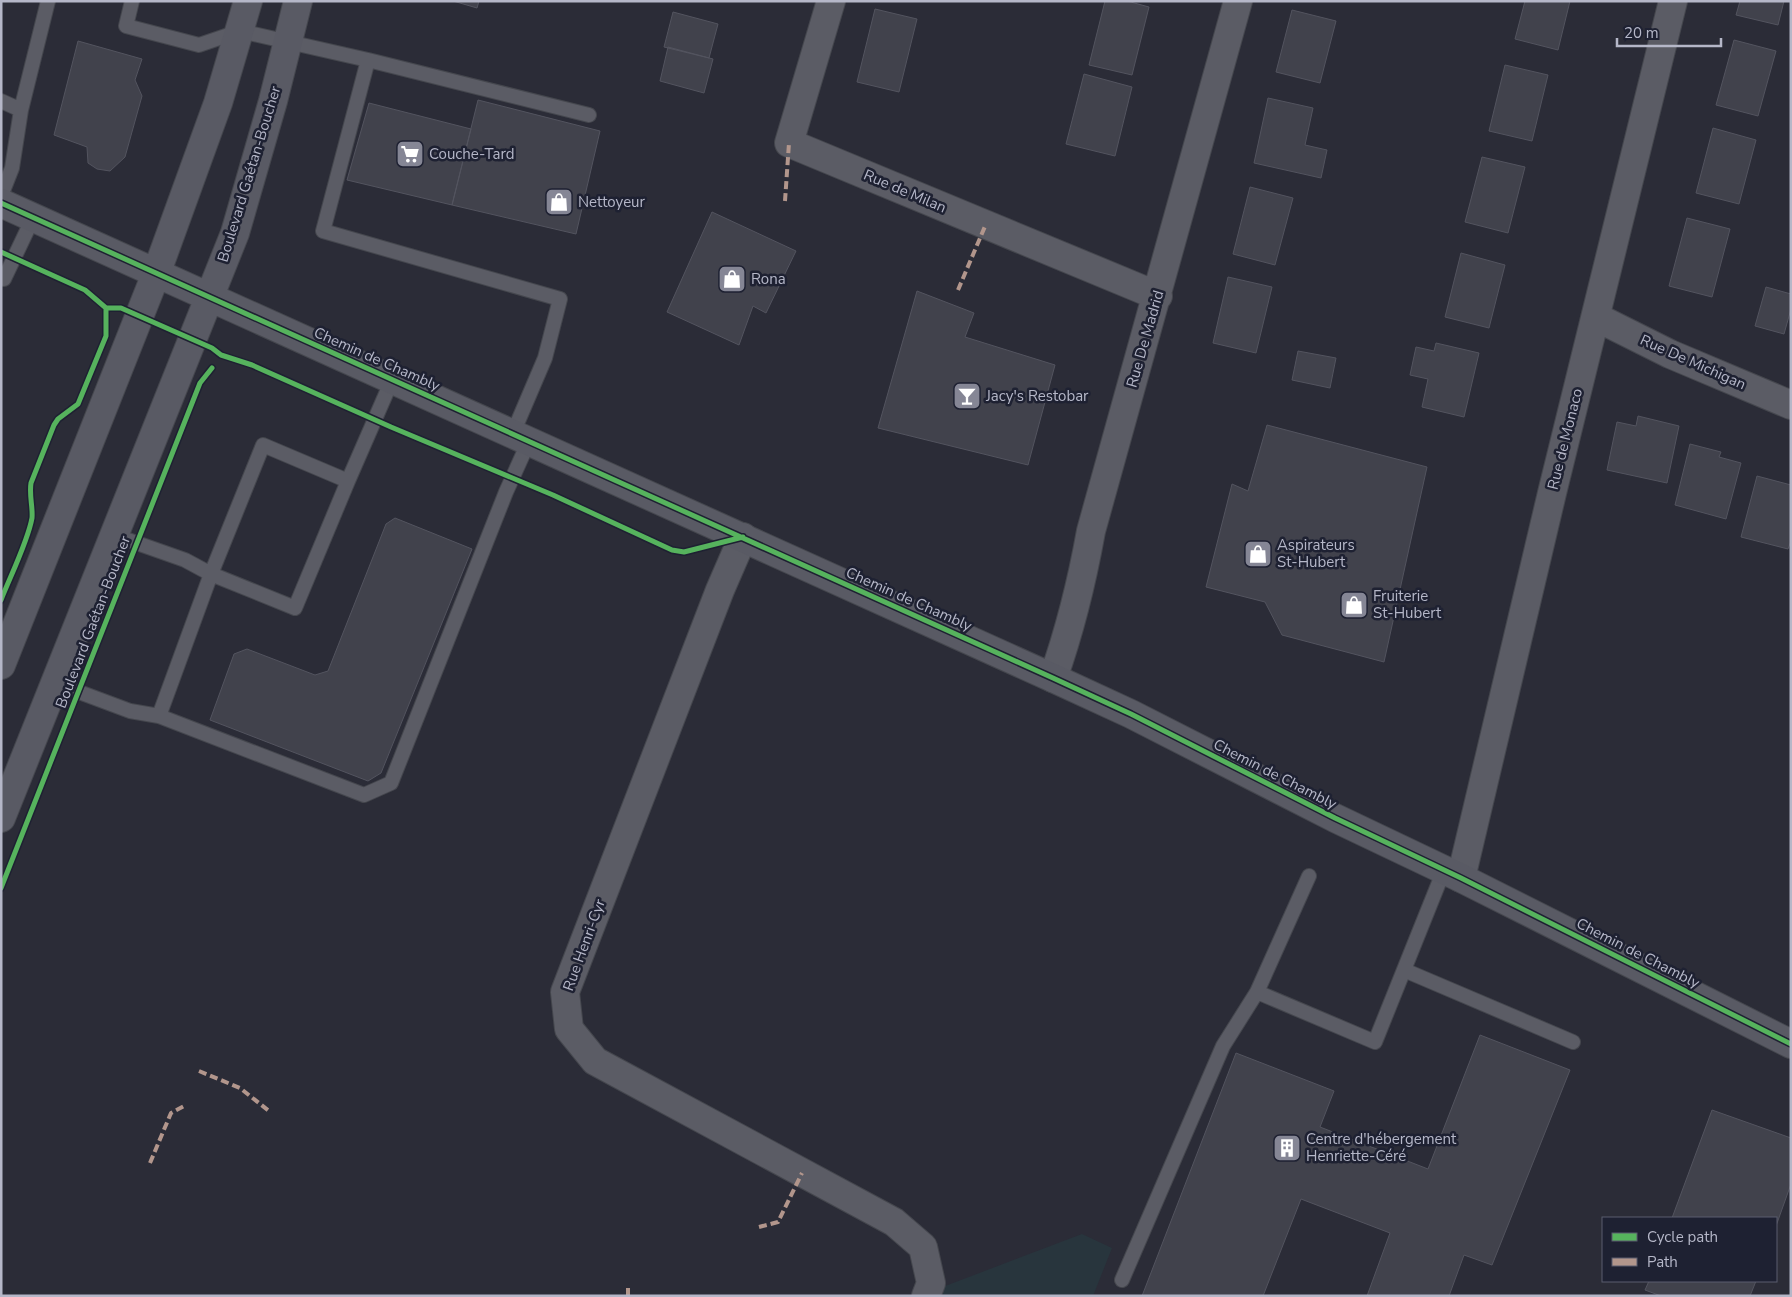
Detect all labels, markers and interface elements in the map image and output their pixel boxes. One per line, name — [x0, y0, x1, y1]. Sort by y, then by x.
scale bar — [1617, 15, 1721, 47]
text: 20 m — [1624, 23, 1659, 43]
street label: Boulevard Gaétan-Boucher — [213, 83, 286, 265]
supermarket icon: Couche-Tard — [395, 139, 425, 169]
place label: Couche-Tard — [429, 144, 514, 164]
street label: Rue de Milan — [861, 165, 949, 217]
shop icon: Nettoyeur — [544, 187, 574, 217]
place label: Nettoyeur — [578, 192, 646, 212]
shop icon: Rona — [717, 264, 747, 294]
place label: Rona — [751, 269, 786, 289]
street label: Rue De Madrid — [1122, 288, 1168, 390]
street label: Chemin de Chambly — [311, 322, 443, 396]
street label: Rue De Michigan — [1637, 330, 1749, 394]
bar icon: Jacy's Restobar — [952, 381, 982, 411]
place label: Jacy's Restobar — [985, 386, 1089, 406]
street label: Rue de Monaco — [1543, 386, 1587, 492]
street label: Boulevard Gaétan-Boucher — [51, 532, 135, 711]
place label: Aspirateurs St-Hubert — [1277, 535, 1355, 572]
shop icon: Aspirateurs St-Hubert — [1243, 539, 1273, 569]
street label: Chemin de Chambly — [843, 562, 975, 636]
place label: Fruiterie St-Hubert — [1373, 586, 1442, 623]
shop icon: Fruiterie St-Hubert — [1339, 590, 1369, 620]
street label: Chemin de Chambly — [1210, 734, 1340, 814]
street label: Rue Henri-Cyr — [558, 896, 610, 994]
street label: Chemin de Chambly — [1573, 913, 1703, 993]
place label: Centre d'hébergement Henriette-Céré — [1306, 1129, 1457, 1166]
building icon: Centre d'hébergement Henriette-Céré — [1272, 1133, 1302, 1163]
legend — [1602, 1217, 1777, 1282]
text: Cycle path — [1647, 1227, 1718, 1247]
text: Path — [1647, 1252, 1678, 1272]

